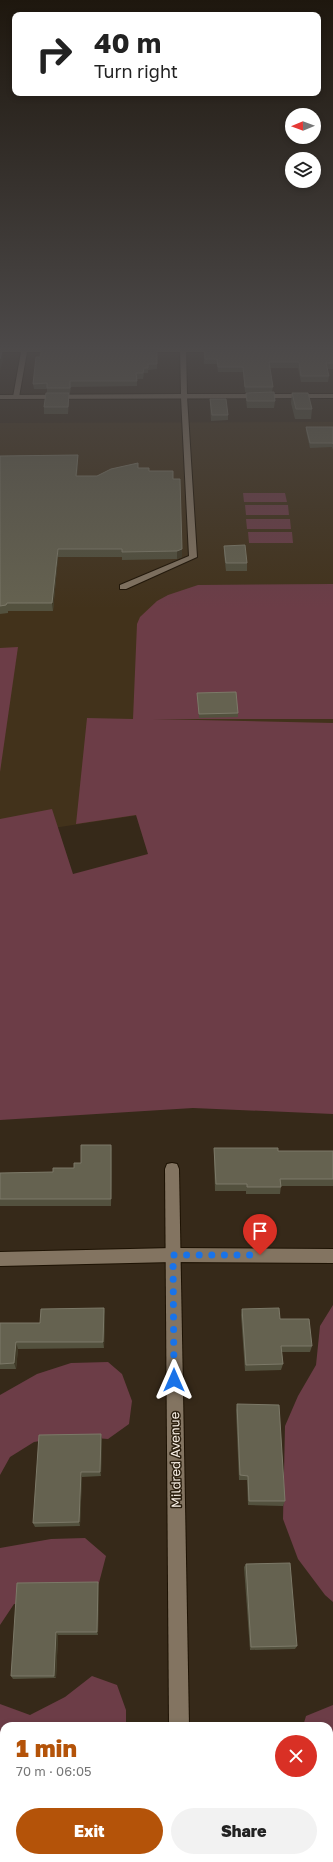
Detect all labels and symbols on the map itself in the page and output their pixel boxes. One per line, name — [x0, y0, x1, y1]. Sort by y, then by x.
north arrow — [285, 108, 321, 144]
pin — [243, 1214, 277, 1255]
position arrow — [153, 1359, 195, 1401]
street label: Mildred Avenue — [166, 1412, 184, 1508]

